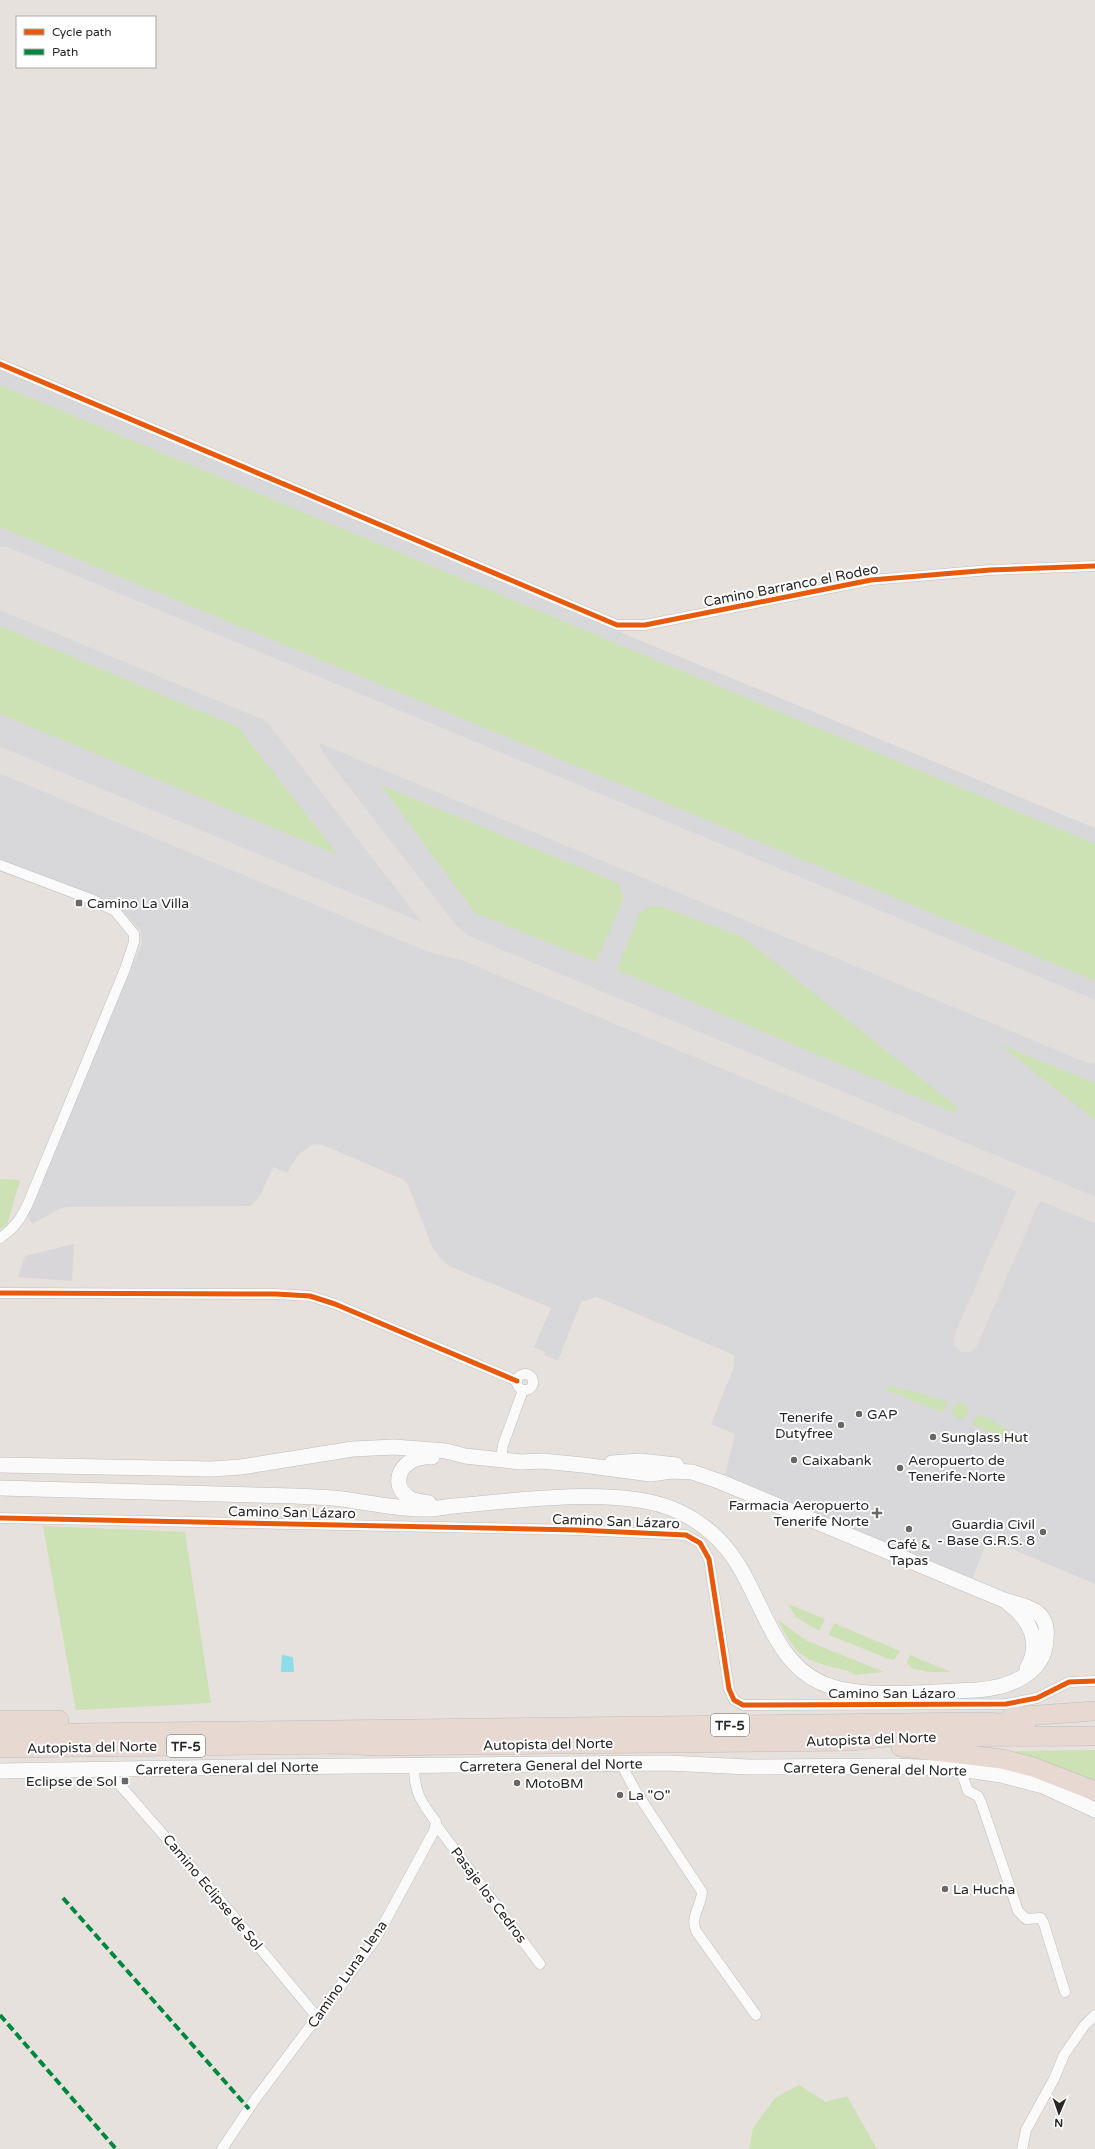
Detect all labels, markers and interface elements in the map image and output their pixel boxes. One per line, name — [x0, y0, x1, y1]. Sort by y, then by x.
legend — [16, 16, 156, 68]
text: Cycle path — [52, 25, 111, 39]
text: Path — [52, 45, 78, 59]
street label: Camino Barranco el Rodeo — [702, 560, 880, 611]
place label: Camino La Villa — [87, 895, 189, 912]
marker: Camino La Villa — [74, 898, 84, 908]
place label: GAP — [867, 1406, 897, 1423]
place label: Tenerife Dutyfree — [775, 1409, 833, 1442]
marker: GAP — [854, 1409, 864, 1419]
marker: Tenerife Dutyfree — [836, 1420, 846, 1430]
place label: Sunglass Hut — [941, 1429, 1029, 1446]
marker: Sunglass Hut — [928, 1432, 938, 1442]
place label: Caixabank — [802, 1452, 872, 1469]
place label: Aeropuerto de Tenerife-Norte — [908, 1452, 1006, 1485]
marker: Caixabank — [789, 1455, 799, 1465]
marker: Aeropuerto de Tenerife-Norte — [895, 1463, 905, 1473]
place label: Farmacia Aeropuerto Tenerife Norte — [729, 1497, 869, 1530]
street label: Camino San Lázaro — [228, 1503, 356, 1522]
marker: Farmacia Aeropuerto Tenerife Norte — [872, 1508, 882, 1518]
street label: Camino San Lázaro — [552, 1511, 680, 1532]
place label: Guardia Civil - Base G.R.S. 8 — [937, 1516, 1035, 1549]
marker: Café & Tapas — [904, 1524, 914, 1534]
marker: Guardia Civil - Base G.R.S. 8 — [1038, 1527, 1048, 1537]
place label: Café & Tapas — [887, 1536, 931, 1569]
street label: Camino San Lázaro — [828, 1685, 956, 1702]
road number: TF-5 — [711, 1714, 749, 1736]
street label: Autopista del Norte — [806, 1729, 937, 1750]
road number: TF-5 — [167, 1735, 205, 1757]
street label: Autopista del Norte — [483, 1735, 613, 1754]
street label: Autopista del Norte — [27, 1738, 157, 1757]
street label: Carretera General del Norte — [459, 1755, 643, 1776]
street label: Carretera General del Norte — [135, 1758, 319, 1779]
street label: Carretera General del Norte — [783, 1759, 967, 1780]
place label: Eclipse de Sol — [26, 1773, 117, 1790]
place label: MotoBM — [525, 1775, 584, 1792]
marker: Eclipse de Sol — [120, 1776, 130, 1786]
marker: MotoBM — [512, 1778, 522, 1788]
place label: La "O" — [628, 1787, 670, 1804]
marker: La "O" — [615, 1790, 625, 1800]
street label: Camino Eclipse de Sol — [159, 1831, 266, 1954]
street label: Pasaje los Cedros — [447, 1844, 530, 1947]
place label: La Hucha — [953, 1881, 1015, 1898]
marker: La Hucha — [940, 1884, 950, 1894]
street label: Camino Luna Llena — [304, 1917, 391, 2031]
north arrow — [1039, 2093, 1079, 2133]
text: N — [1054, 2116, 1063, 2129]

